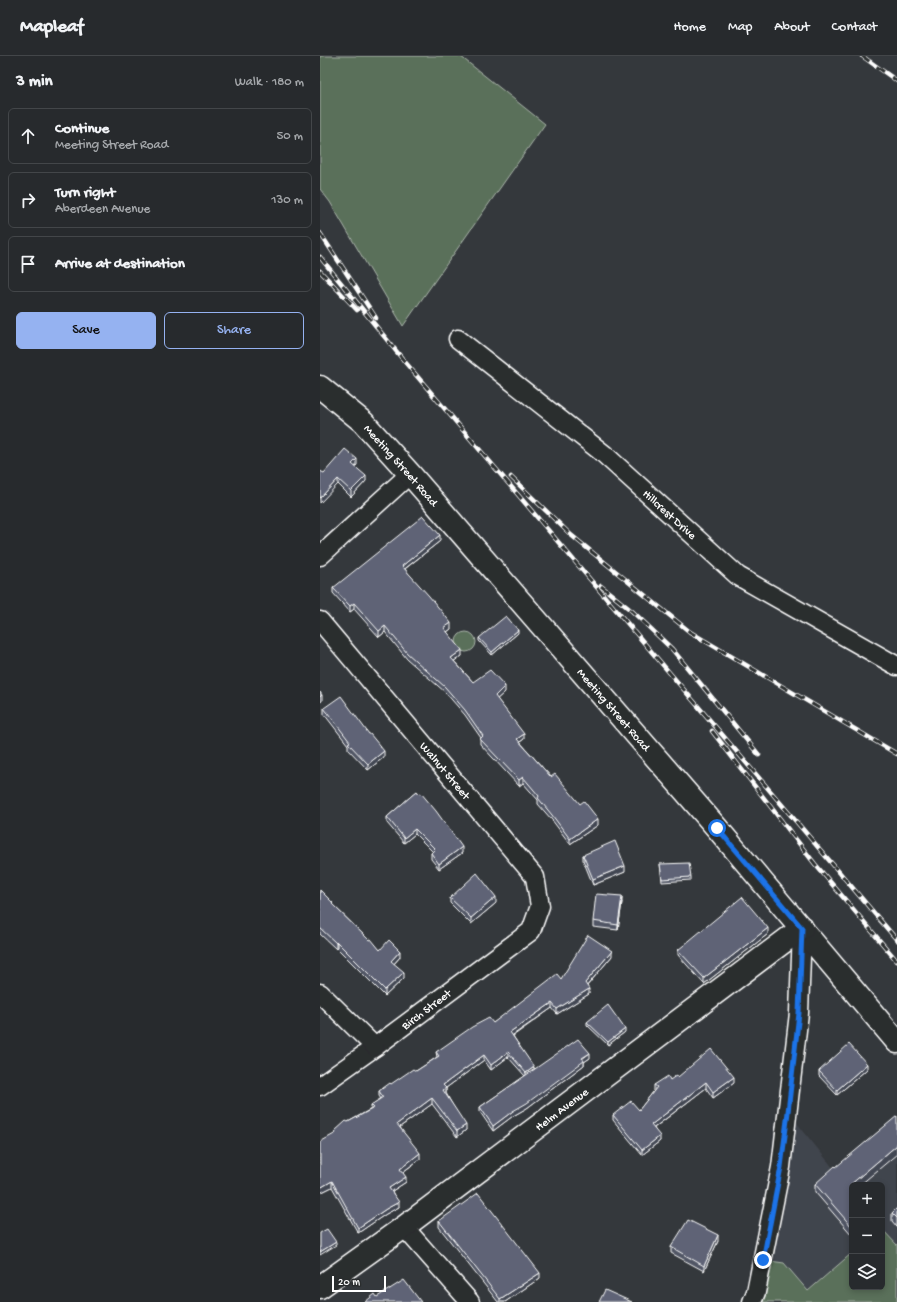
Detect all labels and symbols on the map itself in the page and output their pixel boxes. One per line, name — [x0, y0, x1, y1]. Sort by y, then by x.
street label: Meeting Street Road — [360, 422, 441, 511]
street label: Hillcrest Drive — [639, 488, 699, 544]
street label: Meeting Street Road — [573, 666, 653, 756]
street label: Walnut Street — [416, 740, 473, 804]
route start — [708, 819, 726, 837]
street label: Birch Street — [399, 987, 456, 1034]
street label: Helm Avenue — [533, 1085, 593, 1135]
route end — [754, 1251, 772, 1269]
scale bar — [332, 1274, 386, 1293]

